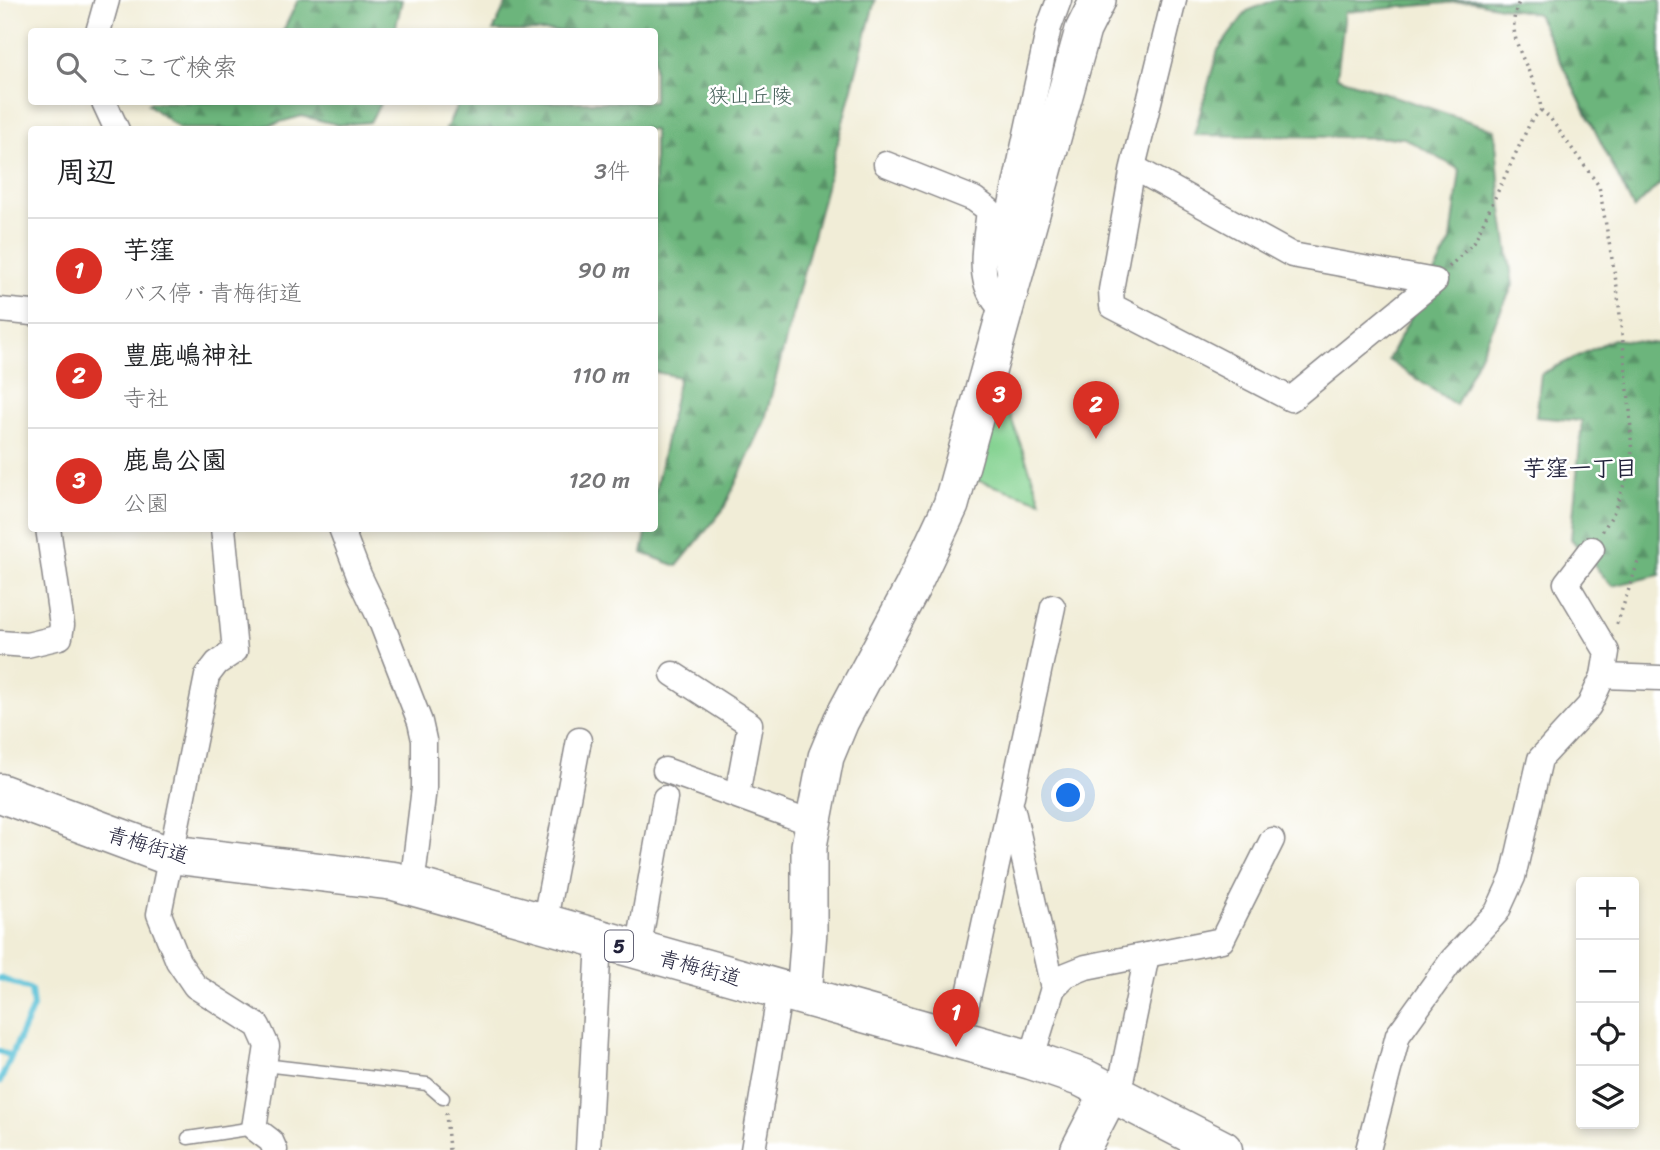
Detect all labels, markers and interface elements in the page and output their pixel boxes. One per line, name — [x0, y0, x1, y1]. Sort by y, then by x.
search box — [28, 28, 658, 105]
text: ここで検索 — [108, 44, 238, 90]
icon: search — [52, 48, 90, 86]
park label: 狭山丘陵 — [708, 77, 792, 115]
text: 周辺 — [56, 145, 116, 199]
text: 3件 — [594, 151, 630, 192]
text: 芋窪 — [123, 227, 175, 273]
text: 1 — [74, 250, 84, 291]
text: 90 m — [578, 250, 630, 291]
text: バス停 · 青梅街道 — [123, 273, 302, 314]
text: 豊鹿嶋神社 — [123, 332, 253, 378]
text: 2 — [72, 355, 86, 396]
text: 110 m — [572, 355, 630, 396]
pin: 3 — [976, 371, 1022, 429]
text: 寺社 — [123, 378, 169, 419]
pin: 2 — [1073, 381, 1119, 439]
text: 鹿島公園 — [123, 437, 227, 483]
district label: 芋窪一丁目 — [1523, 448, 1638, 489]
text: 3 — [73, 460, 85, 501]
text: 120 m — [569, 460, 630, 501]
text: 公園 — [123, 483, 169, 524]
your location — [1051, 778, 1085, 812]
street label: 青梅街道 — [102, 815, 194, 875]
map controls — [1576, 877, 1639, 1129]
button: + — [1576, 877, 1639, 940]
road number: 5 — [605, 930, 633, 962]
street label: 青梅街道 — [655, 939, 745, 997]
button: − — [1576, 940, 1639, 1003]
pin: 1 — [933, 989, 979, 1047]
button: locate — [1576, 1003, 1639, 1066]
button: layers — [1576, 1066, 1639, 1129]

